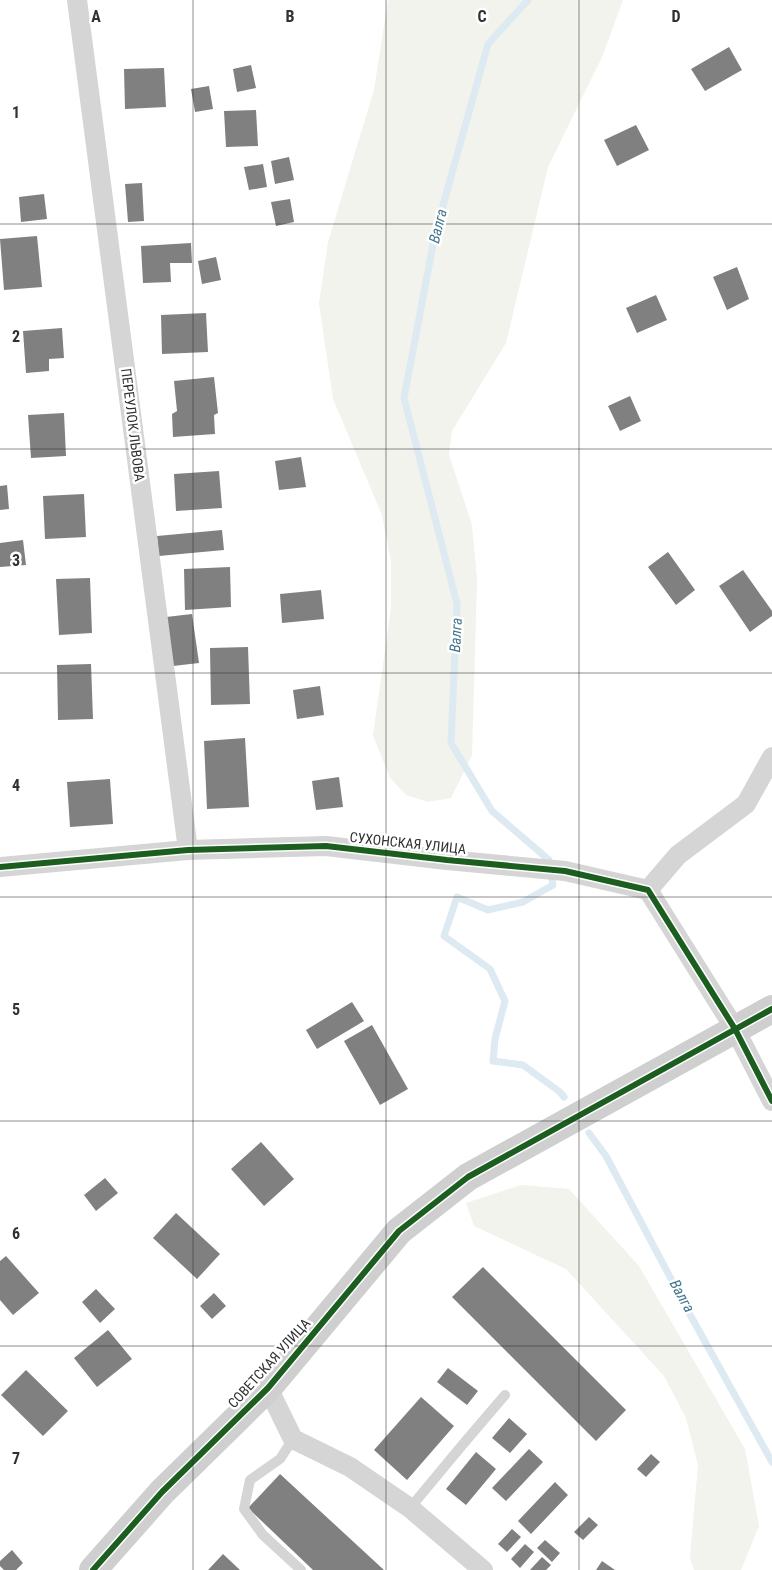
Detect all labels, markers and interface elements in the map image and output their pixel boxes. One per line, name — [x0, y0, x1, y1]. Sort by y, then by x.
text: A — [91, 7, 101, 26]
text: B — [286, 7, 295, 26]
text: C — [477, 7, 487, 26]
text: D — [671, 7, 681, 26]
text: 1 — [12, 103, 20, 122]
water label: Валга — [425, 207, 451, 245]
text: 2 — [12, 327, 20, 346]
street label: ПЕРЕУЛОК ЛЬВОВА — [118, 368, 148, 482]
text: 3 — [12, 551, 20, 570]
water label: Валга — [446, 617, 466, 653]
text: 4 — [12, 776, 20, 795]
street label: СУХОНСКАЯ УЛИЦА — [349, 829, 467, 857]
text: 5 — [12, 1000, 20, 1019]
text: 6 — [12, 1224, 20, 1243]
water label: Валга — [666, 1276, 698, 1316]
street label: СОВЕТСКАЯ УЛИЦА — [225, 1315, 313, 1411]
text: 7 — [12, 1449, 20, 1468]

